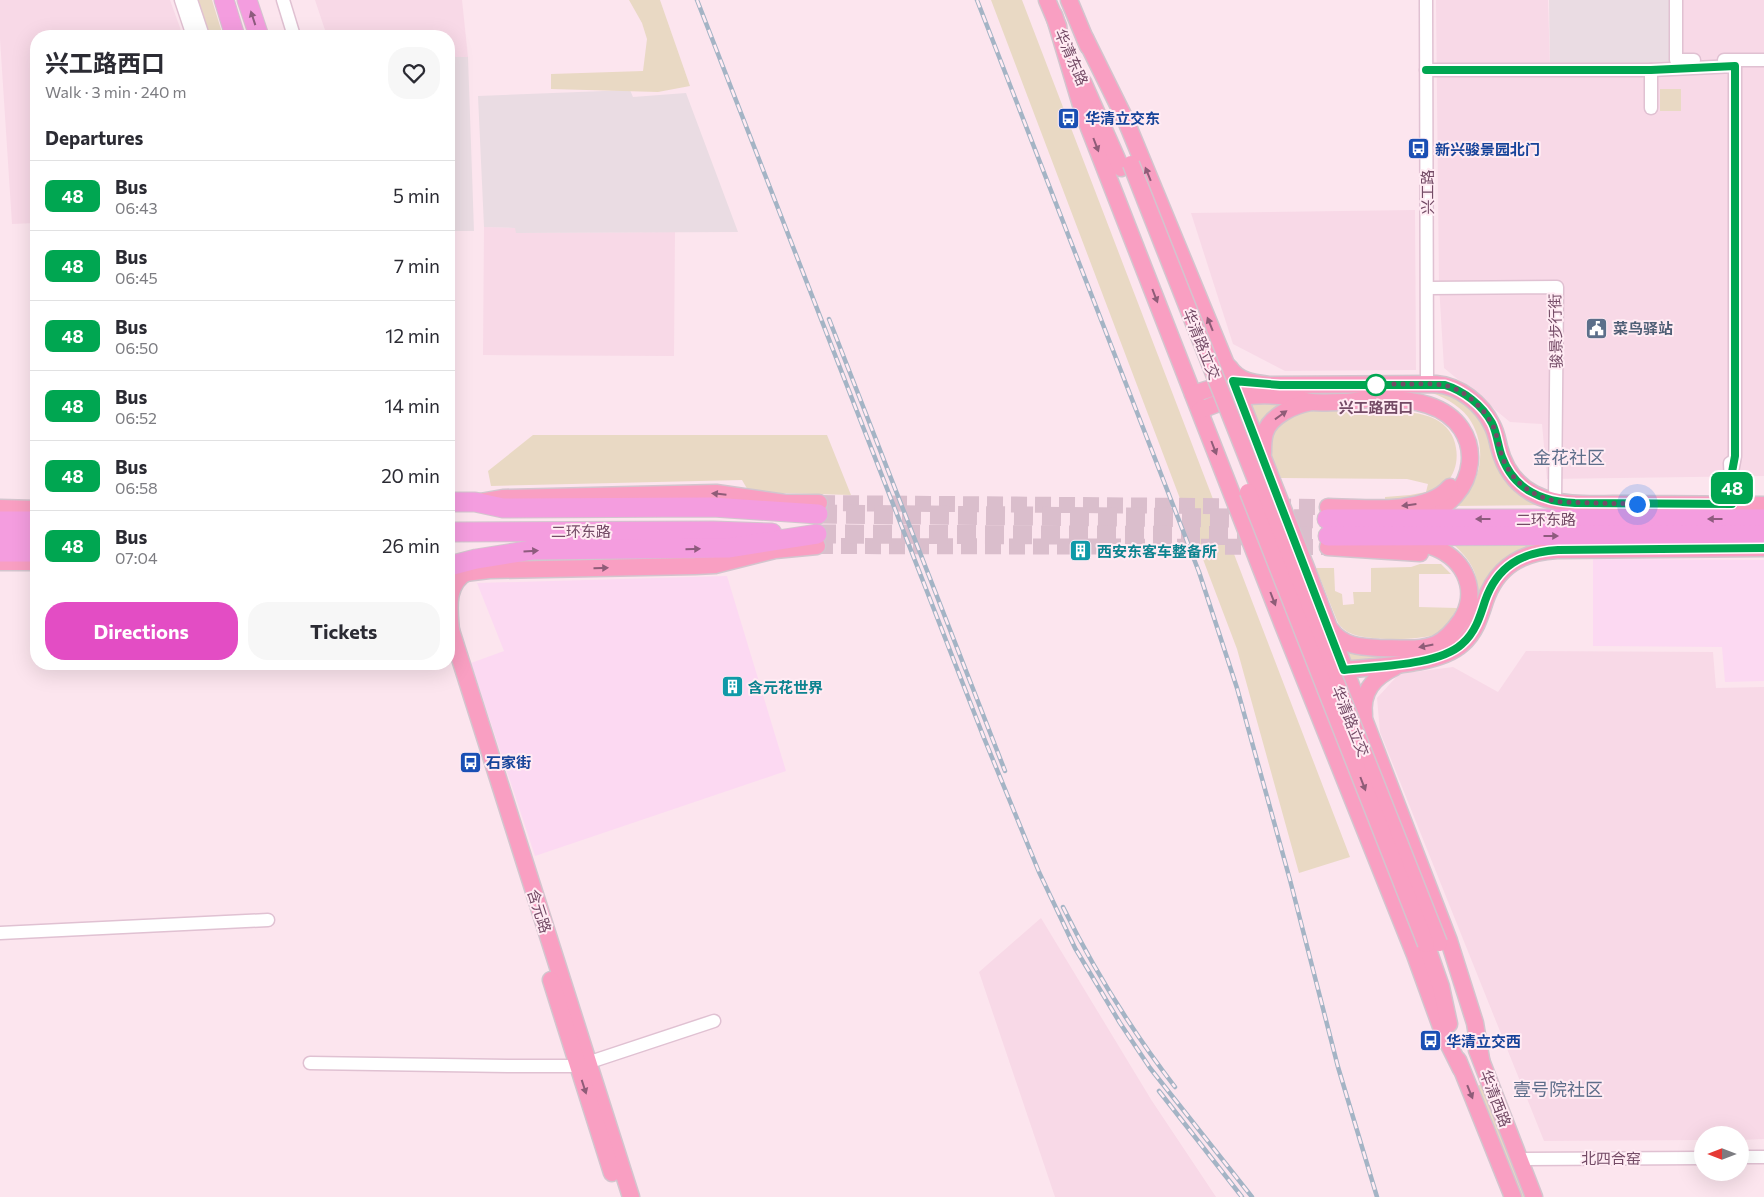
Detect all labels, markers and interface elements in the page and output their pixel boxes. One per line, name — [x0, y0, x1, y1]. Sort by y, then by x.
one-way arrow — [249, 10, 257, 25]
street label: 华清东路 — [1052, 26, 1092, 88]
button: heart — [388, 47, 440, 99]
text: 兴工路西口 — [45, 48, 165, 77]
text: Walk · 3 min · 240 m — [45, 82, 186, 101]
bus stop icon: 华清立交东 — [1057, 106, 1081, 130]
place label: 华清立交东 — [1085, 109, 1160, 127]
text: Departures — [45, 126, 143, 149]
bus stop icon: 新兴骏景园北门 — [1407, 137, 1431, 161]
one-way arrow — [1092, 138, 1100, 153]
place label: 新兴骏景园北门 — [1435, 140, 1540, 158]
one-way arrow — [1144, 166, 1152, 181]
street label: 兴工路 — [1418, 169, 1436, 215]
text: Bus — [115, 175, 147, 198]
text: 5 min — [393, 184, 440, 207]
text: 48 — [61, 185, 84, 207]
text: 06:43 — [115, 198, 158, 217]
text: Bus — [115, 245, 147, 268]
text: 7 min — [394, 254, 440, 277]
text: 48 — [61, 255, 84, 277]
text: 06:45 — [115, 268, 158, 287]
one-way arrow — [1151, 289, 1159, 304]
street label: 骏景步行街 — [1545, 293, 1565, 369]
street label: 华清路立交 — [1180, 306, 1224, 382]
text: Bus — [115, 315, 147, 338]
one-way arrow — [1206, 316, 1214, 331]
public building icon: 菜鸟驿站 — [1585, 316, 1609, 340]
place label: 菜鸟驿站 — [1613, 319, 1673, 337]
text: 12 min — [385, 324, 440, 347]
text: 48 — [61, 325, 84, 347]
text: 06:50 — [115, 338, 159, 357]
marker: 兴工路西口 — [1365, 374, 1387, 396]
text: Bus — [115, 385, 147, 408]
text: 14 min — [384, 394, 440, 417]
text: 48 — [61, 395, 84, 417]
place label: 兴工路西口 — [1338, 398, 1414, 416]
text: 06:52 — [115, 408, 157, 427]
one-way arrow — [1274, 410, 1288, 420]
one-way arrow — [1211, 440, 1219, 455]
district label: 金花社区 — [1533, 446, 1605, 468]
text: Bus — [115, 455, 147, 478]
text: 20 min — [381, 464, 440, 487]
text: 48 — [61, 465, 84, 487]
line badge: 48 — [1710, 472, 1754, 504]
text: 48 — [1721, 477, 1743, 499]
text: 06:58 — [115, 478, 158, 497]
one-way arrow — [710, 490, 726, 498]
your location — [1625, 492, 1650, 517]
one-way arrow — [1400, 501, 1416, 509]
street label: 二环东路 — [1516, 510, 1576, 528]
one-way arrow — [1475, 515, 1491, 523]
one-way arrow — [1707, 515, 1723, 523]
street label: 二环东路 — [551, 522, 611, 540]
text: Bus — [115, 525, 147, 548]
one-way arrow — [1544, 532, 1560, 540]
text: 26 min — [382, 534, 440, 557]
text: 48 — [61, 535, 84, 557]
building icon: 西安东客车整备所 — [1069, 539, 1093, 563]
place label: 西安东客车整备所 — [1097, 542, 1217, 560]
one-way arrow — [685, 544, 701, 552]
one-way arrow — [523, 547, 539, 555]
text: 07:04 — [115, 548, 158, 567]
one-way arrow — [593, 564, 609, 572]
one-way arrow — [1270, 592, 1278, 606]
button: Directions — [45, 602, 238, 660]
button: Tickets — [248, 602, 440, 660]
one-way arrow — [1419, 642, 1434, 650]
building icon: 含元花世界 — [720, 675, 744, 699]
place label: 含元花世界 — [748, 678, 823, 696]
street label: 华清路立交 — [1329, 683, 1373, 759]
bus stop icon: 石家街 — [458, 750, 482, 774]
place label: 石家街 — [486, 753, 531, 771]
one-way arrow — [1359, 777, 1367, 792]
street label: 含元路 — [524, 887, 556, 935]
bus stop icon: 华清立交西 — [1418, 1029, 1442, 1053]
place label: 华清立交西 — [1446, 1032, 1521, 1050]
street label: 华清西路 — [1477, 1067, 1515, 1129]
district label: 壹号院社区 — [1513, 1078, 1603, 1100]
one-way arrow — [581, 1079, 589, 1094]
one-way arrow — [1467, 1084, 1474, 1099]
north arrow — [1694, 1126, 1749, 1181]
map controls — [1694, 1126, 1749, 1181]
street label: 北四合窑 — [1581, 1149, 1641, 1167]

